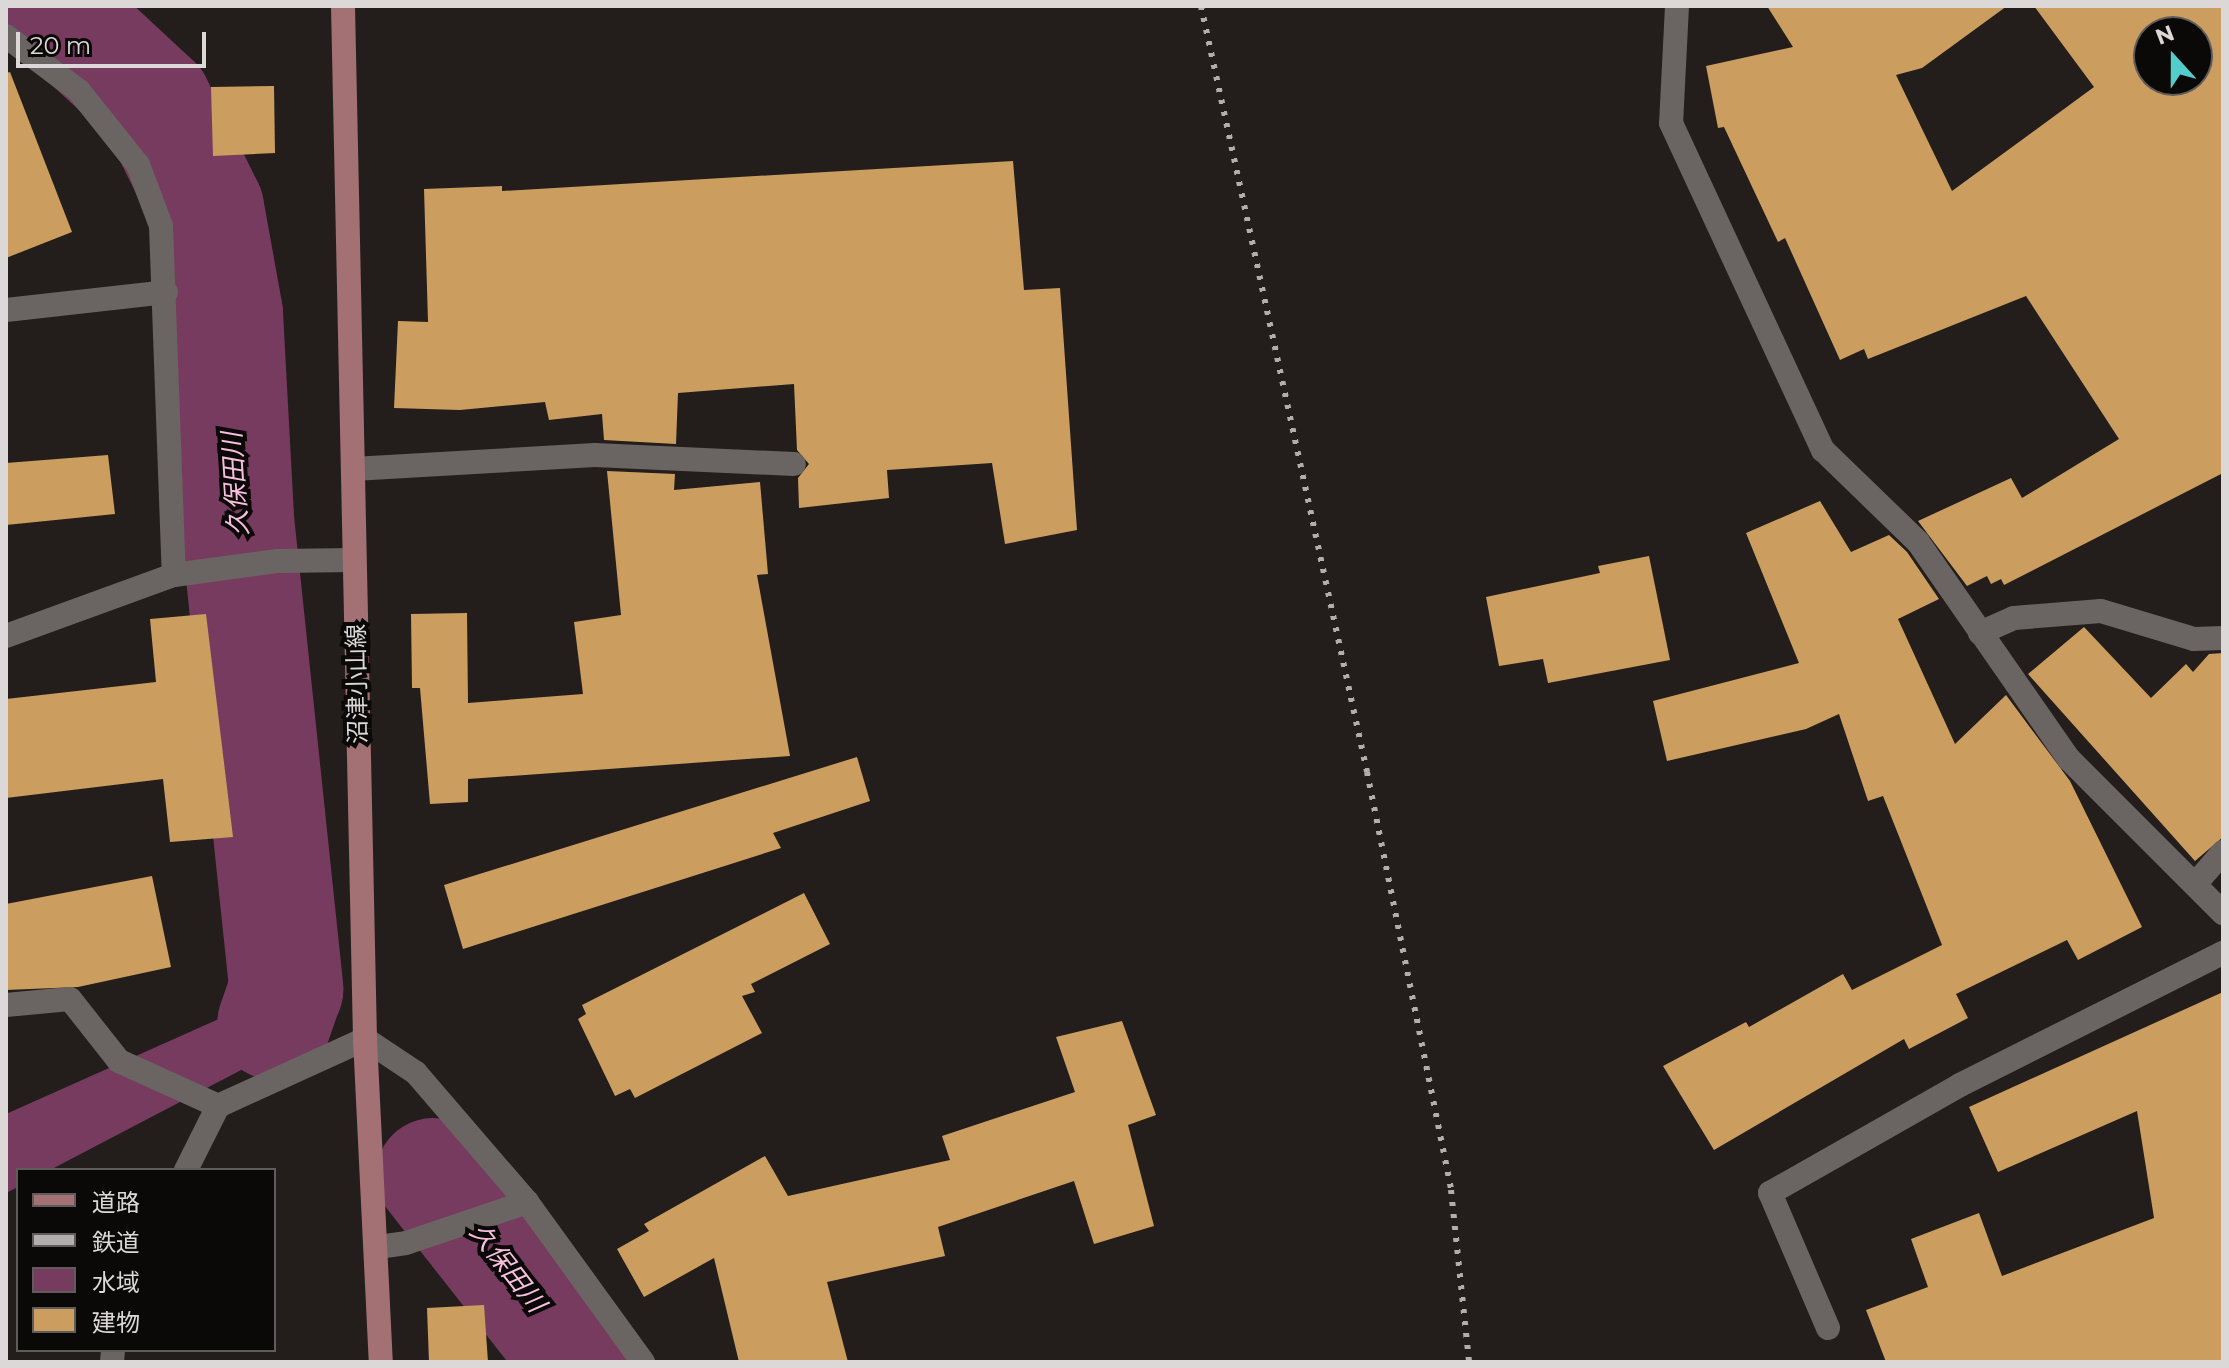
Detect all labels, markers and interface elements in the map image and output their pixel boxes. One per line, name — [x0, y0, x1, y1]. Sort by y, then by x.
scale bar — [20, 16, 210, 66]
north arrow — [2133, 16, 2213, 96]
text: N — [2152, 19, 2178, 51]
text: 20 m — [30, 31, 91, 60]
water label: 久保田川 — [217, 431, 255, 537]
street label: 沼津小山線 — [342, 624, 372, 744]
legend — [16, 1168, 276, 1352]
text: 道路 — [92, 1188, 140, 1217]
water label: 久保田川 — [463, 1217, 551, 1319]
text: 鉄道 — [92, 1228, 140, 1257]
text: 水域 — [92, 1268, 140, 1297]
text: 建物 — [92, 1308, 140, 1337]

